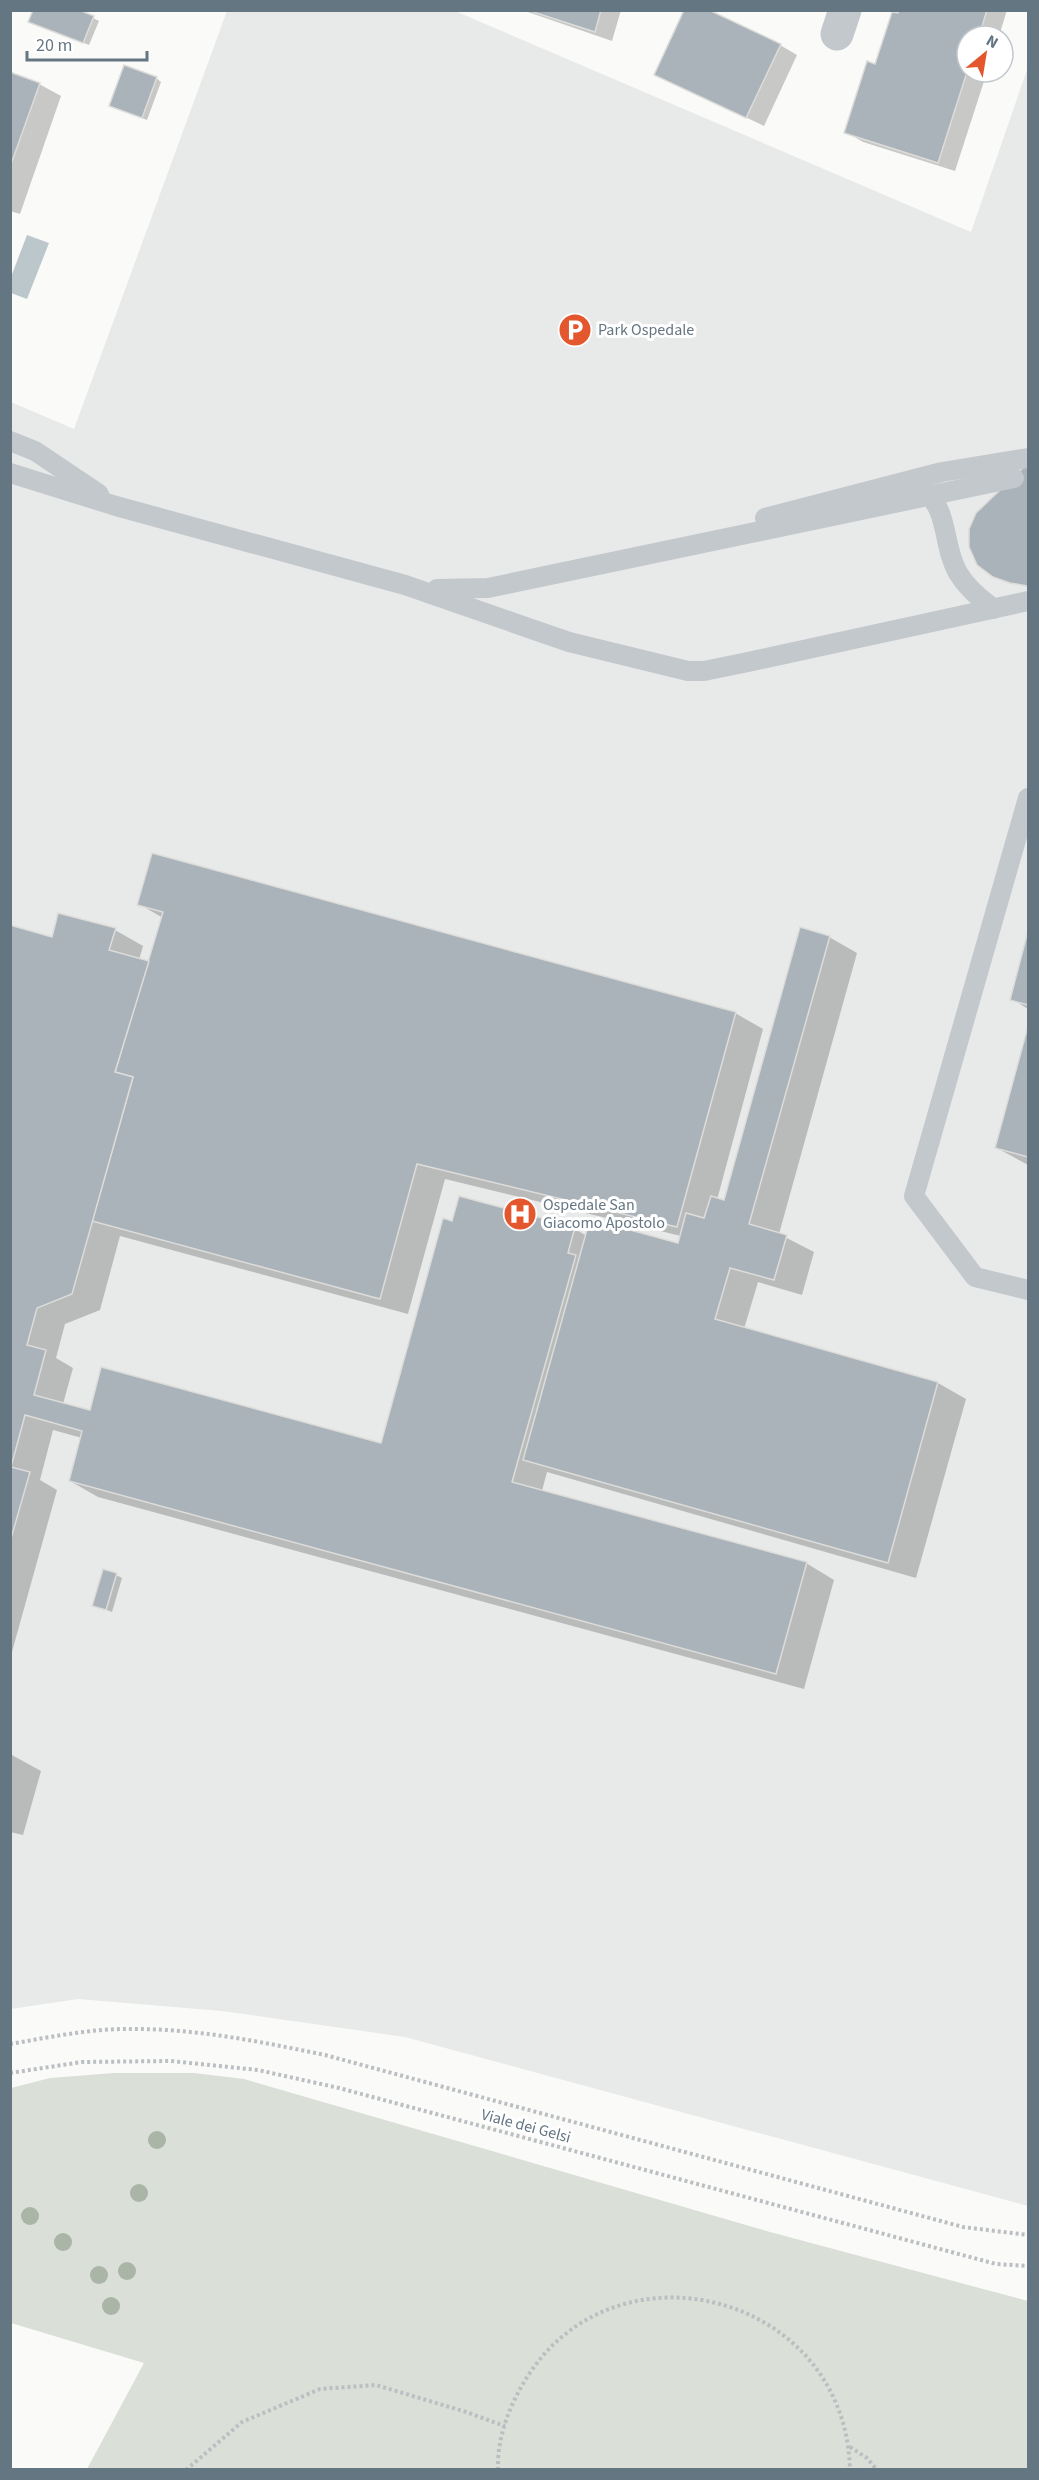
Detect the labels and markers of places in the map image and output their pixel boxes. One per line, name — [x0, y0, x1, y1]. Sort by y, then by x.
parking icon: Park Ospedale — [557, 312, 593, 348]
place label: Park Ospedale — [598, 319, 694, 341]
place label: Ospedale San Giacomo Apostolo — [543, 1194, 665, 1234]
hospital icon: Ospedale San Giacomo Apostolo — [502, 1196, 538, 1232]

